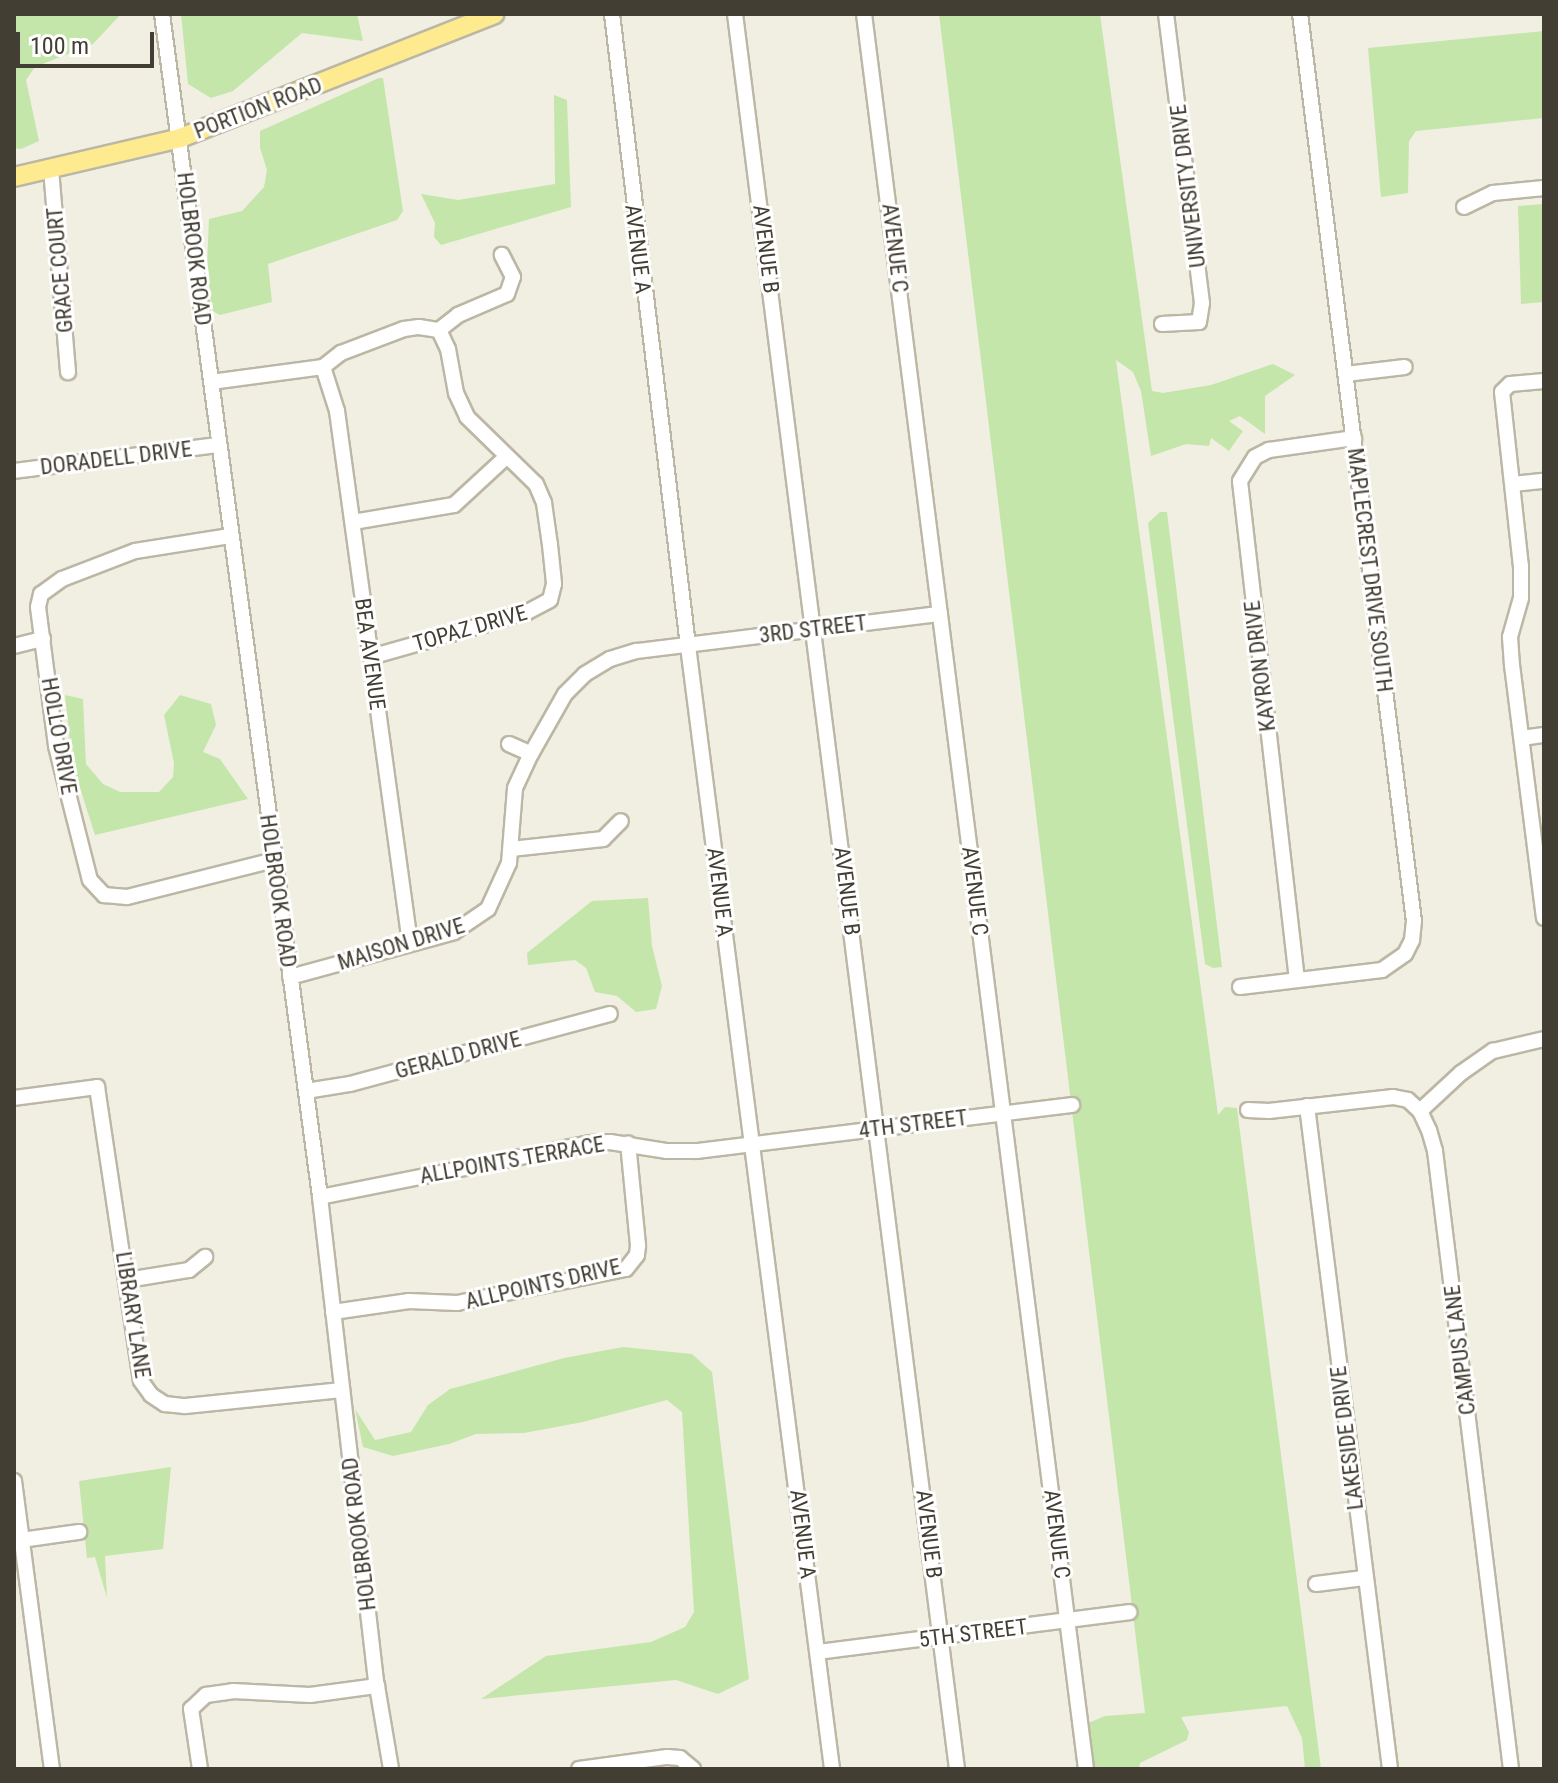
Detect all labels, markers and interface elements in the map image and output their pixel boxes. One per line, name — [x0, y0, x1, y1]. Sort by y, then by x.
scale bar — [20, 16, 158, 66]
text: 100 m — [30, 32, 89, 60]
street label: PORTION ROAD — [190, 71, 326, 145]
street label: UNIVERSITY DRIVE — [1165, 103, 1211, 269]
street label: HOLBROOK ROAD — [171, 171, 217, 327]
street label: AVENUE C — [876, 202, 914, 294]
street label: AVENUE A — [619, 203, 657, 295]
street label: AVENUE B — [747, 203, 785, 295]
street label: GRACE COURT — [41, 206, 79, 334]
street label: DORADELL DRIVE — [39, 436, 193, 480]
street label: MAPLECREST DRIVE SOUTH — [1342, 446, 1398, 694]
street label: BEA AVENUE — [349, 596, 391, 712]
street label: TOPAZ DRIVE — [410, 599, 530, 657]
street label: KAYRON DRIVE — [1239, 599, 1281, 733]
street label: 3RD STREET — [758, 609, 868, 649]
street label: HOLLO DRIVE — [36, 675, 82, 797]
street label: HOLBROOK ROAD — [254, 813, 302, 969]
street label: AVENUE B — [828, 845, 866, 937]
street label: AVENUE C — [956, 845, 994, 937]
street label: AVENUE A — [701, 846, 739, 938]
street label: MAISON DRIVE — [334, 912, 468, 976]
street label: GERALD DRIVE — [392, 1026, 524, 1084]
street label: 4TH STREET — [857, 1104, 969, 1144]
street label: ALLPOINTS TERRACE — [417, 1131, 607, 1189]
street label: LIBRARY LANE — [110, 1250, 156, 1380]
street label: ALLPOINTS DRIVE — [463, 1253, 623, 1315]
street label: CAMPUS LANE — [1439, 1284, 1481, 1416]
street label: LAKESIDE DRIVE — [1325, 1365, 1369, 1511]
street label: HOLBROOK ROAD — [336, 1456, 382, 1612]
street label: AVENUE A — [784, 1488, 822, 1580]
street label: AVENUE B — [910, 1488, 948, 1580]
street label: AVENUE C — [1038, 1488, 1076, 1580]
street label: 5TH STREET — [917, 1613, 1029, 1653]

